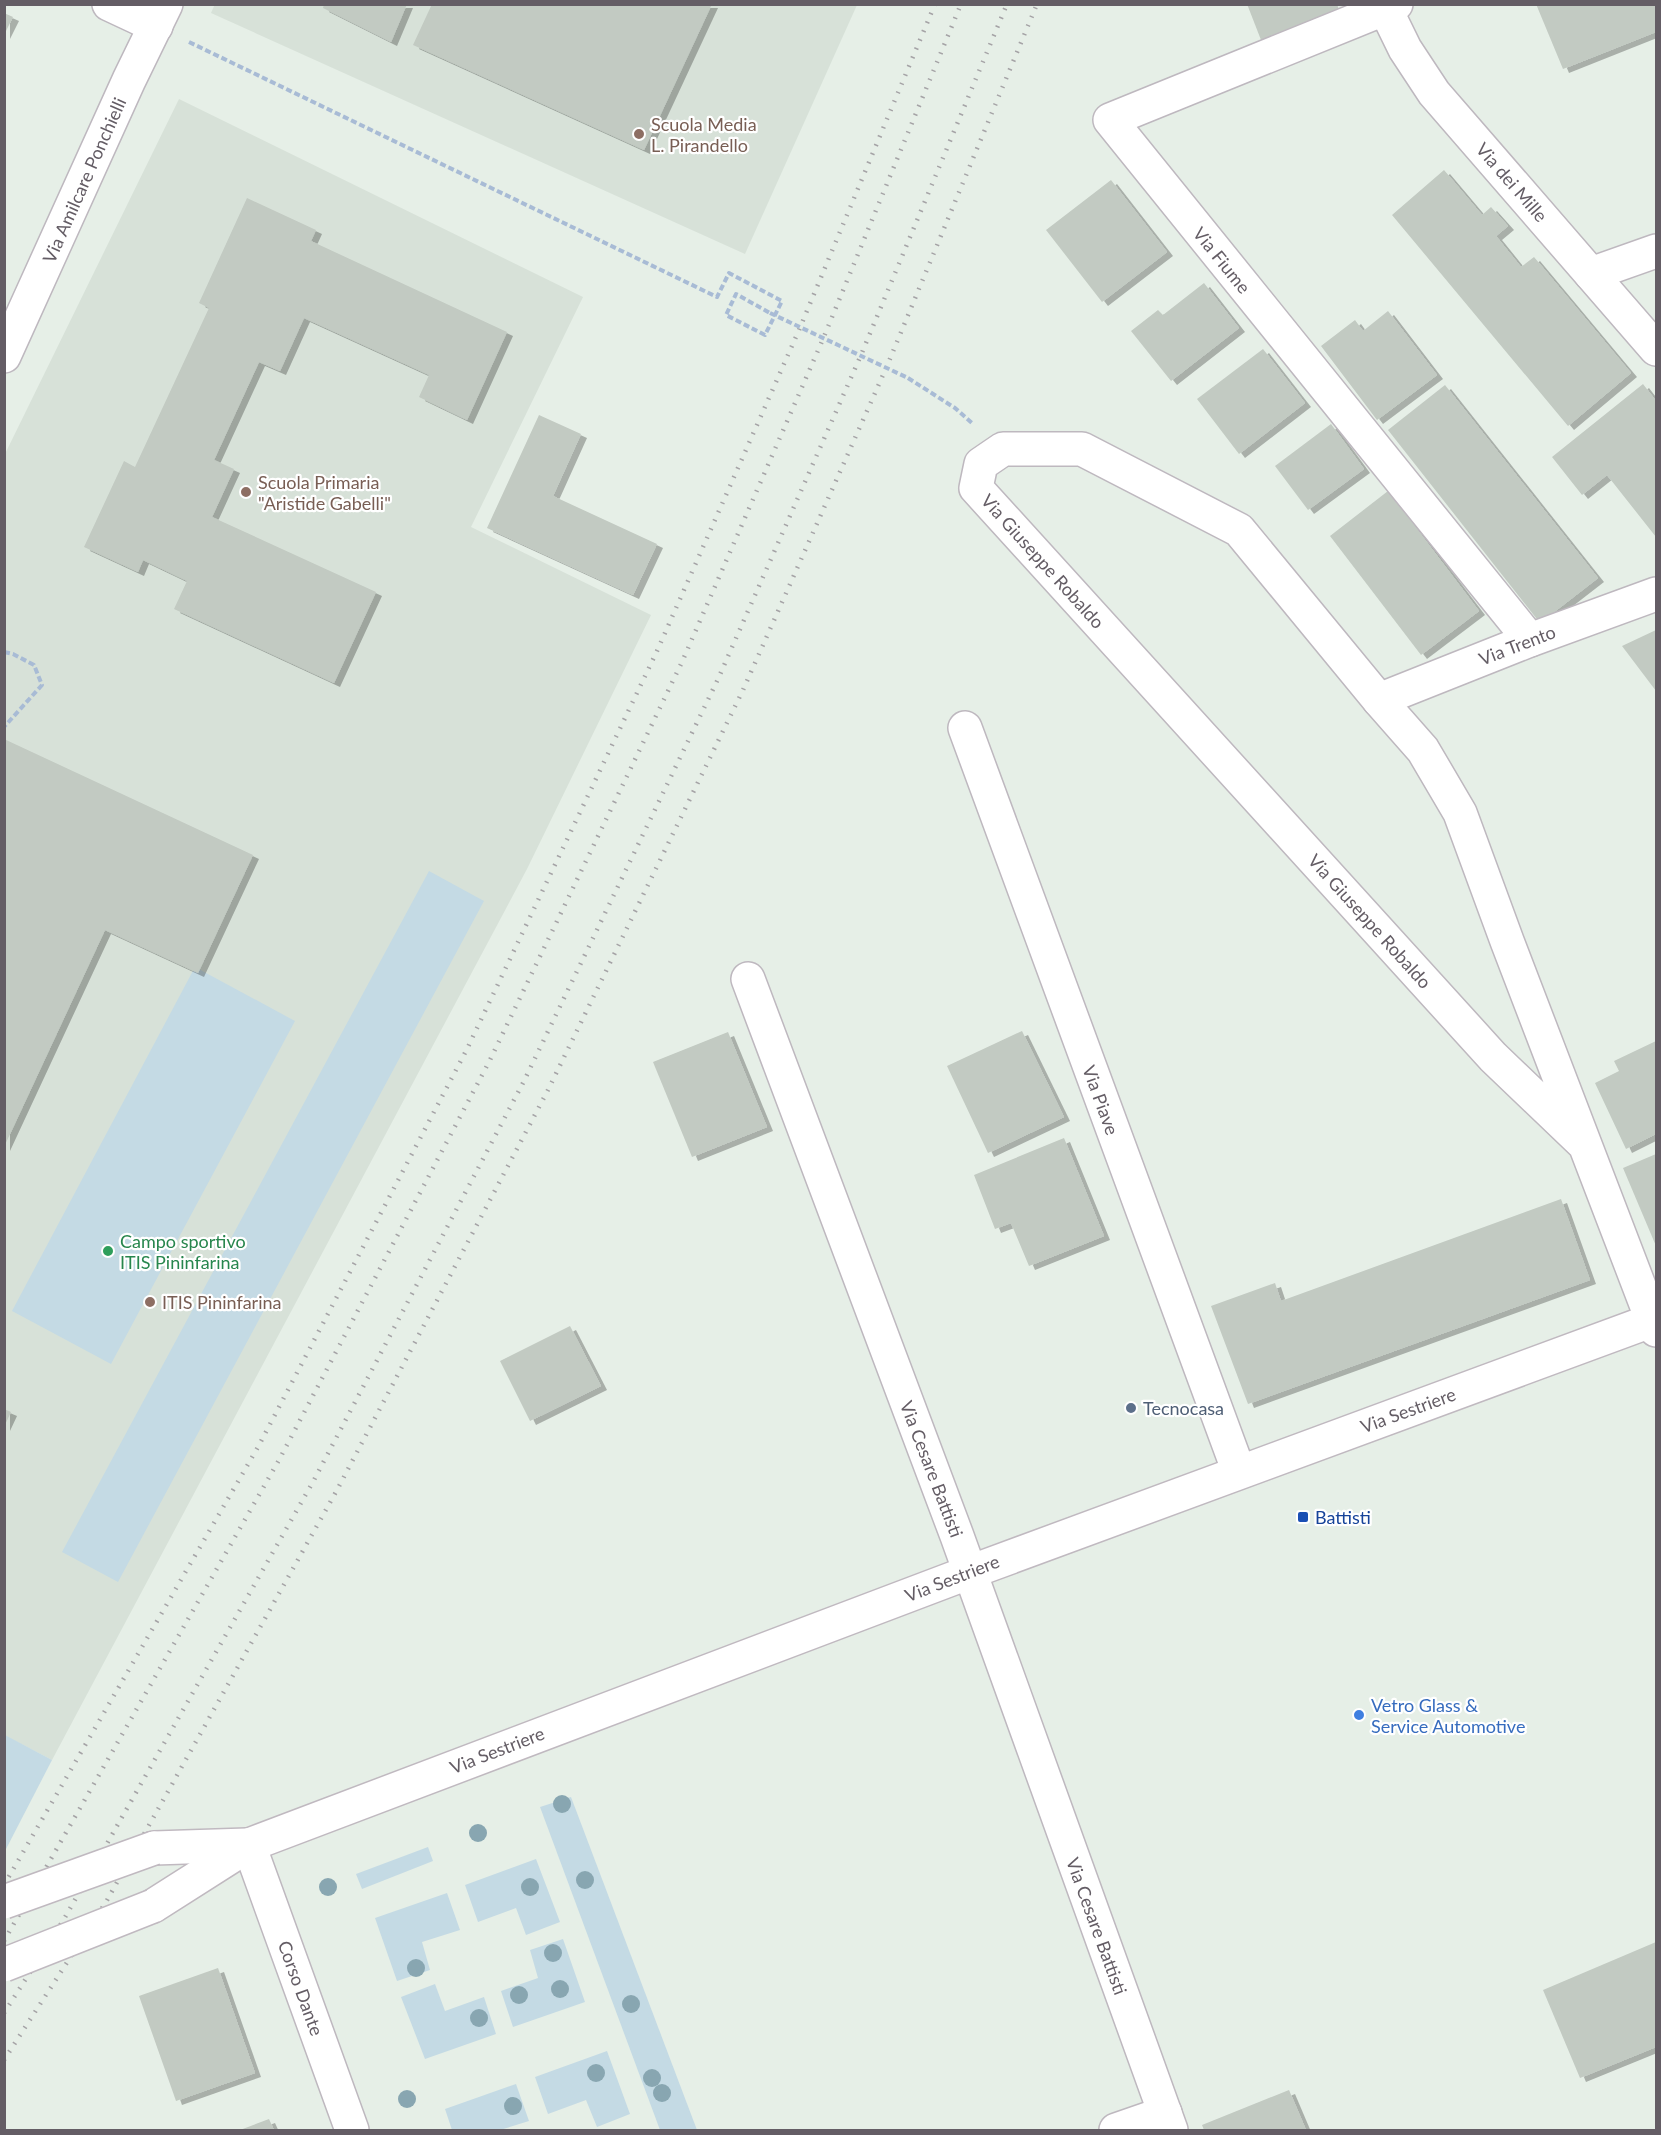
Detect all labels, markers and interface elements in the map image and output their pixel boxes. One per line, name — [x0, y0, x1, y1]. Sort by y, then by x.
street label: Via Amilcare Ponchielli — [38, 94, 130, 266]
place label: Scuola Media L. Pirandello — [651, 113, 757, 156]
marker: Scuola Media L. Pirandello — [632, 127, 646, 141]
street label: Via dei Mille — [1472, 138, 1552, 226]
street label: Via Fiume — [1189, 222, 1255, 298]
place label: Scuola Primaria "Aristide Gabelli" — [258, 471, 391, 514]
marker: Scuola Primaria "Aristide Gabelli" — [239, 485, 253, 499]
street label: Via Giuseppe Robaldo — [977, 489, 1109, 633]
street label: Via Trento — [1476, 620, 1558, 670]
street label: Via Giuseppe Robaldo — [1304, 849, 1436, 993]
street label: Via Piave — [1078, 1062, 1124, 1138]
place label: Campo sportivo ITIS Pininfarina — [120, 1230, 246, 1273]
marker: Campo sportivo ITIS Pininfarina — [101, 1244, 115, 1258]
place label: ITIS Pininfarina — [162, 1291, 282, 1313]
marker: ITIS Pininfarina — [143, 1295, 157, 1309]
street label: Via Sestriere — [1357, 1383, 1459, 1437]
place label: Tecnocasa — [1143, 1397, 1224, 1419]
street label: Via Cesare Battisti — [896, 1398, 968, 1540]
marker: Tecnocasa — [1124, 1401, 1138, 1415]
place label: Battisti — [1315, 1506, 1371, 1528]
marker: Battisti — [1296, 1510, 1310, 1524]
street label: Via Sestriere — [902, 1550, 1002, 1606]
place label: Vetro Glass & Service Automotive — [1371, 1694, 1525, 1737]
marker: Vetro Glass & Service Automotive — [1352, 1708, 1366, 1722]
street label: Via Sestriere — [447, 1722, 547, 1778]
street label: Via Cesare Battisti — [1062, 1854, 1132, 1998]
street label: Corso Dante — [274, 1938, 328, 2038]

